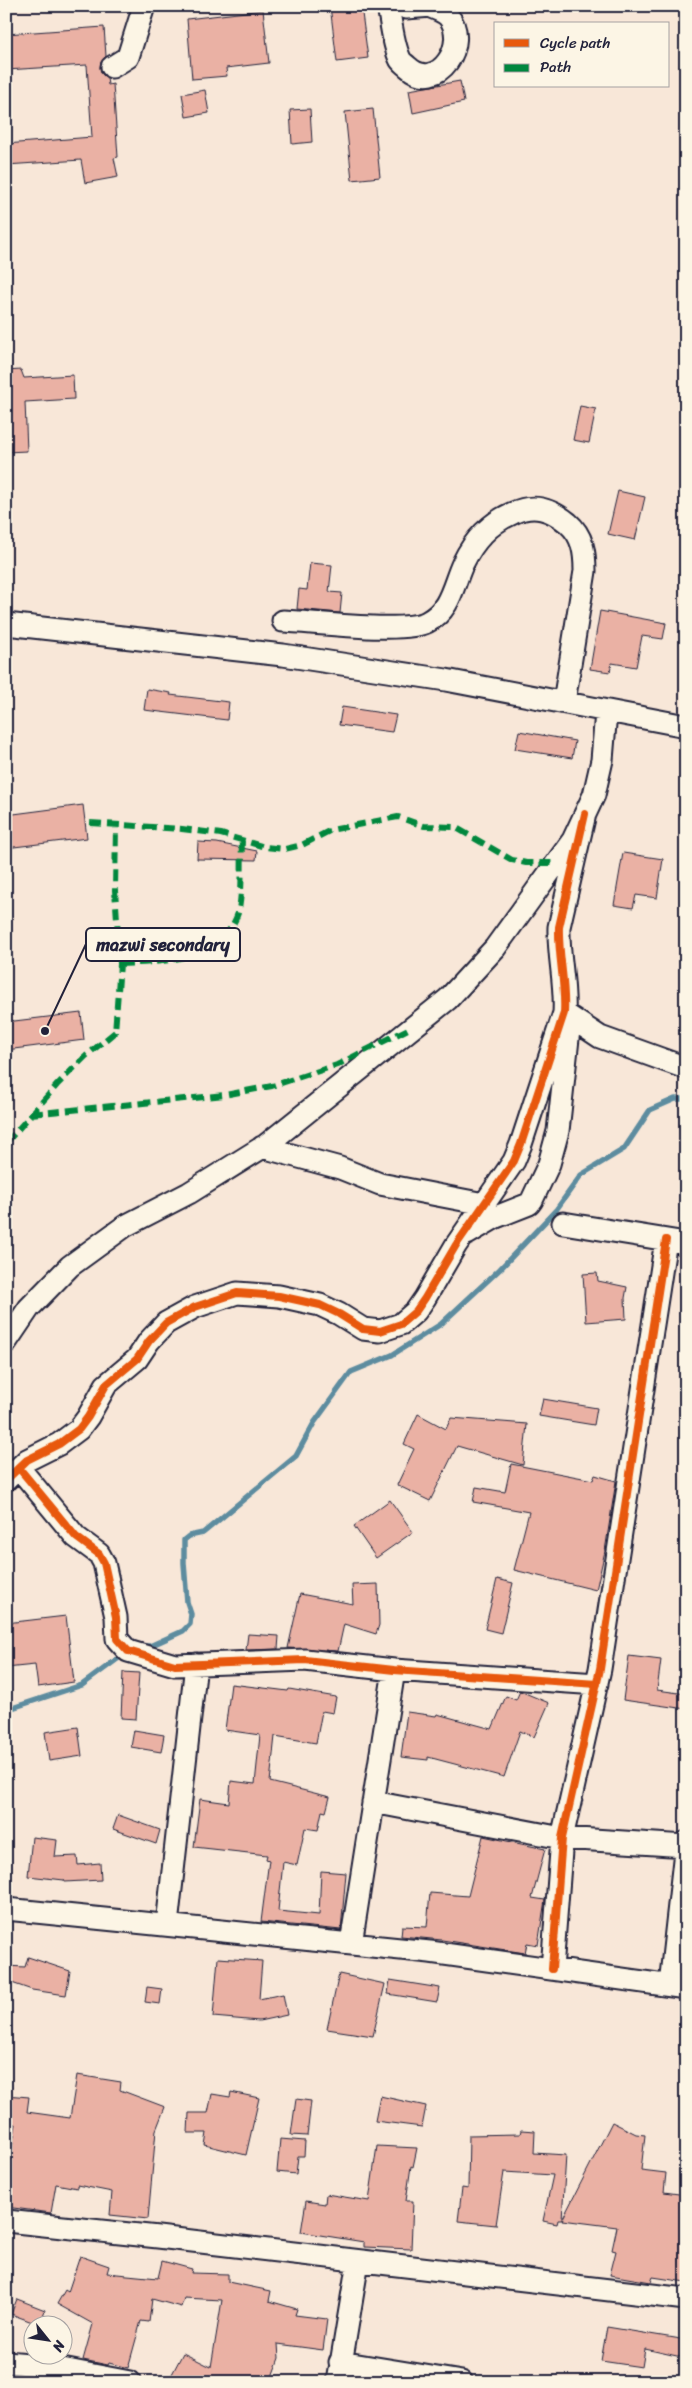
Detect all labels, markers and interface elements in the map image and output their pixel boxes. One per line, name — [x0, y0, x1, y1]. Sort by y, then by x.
legend — [494, 22, 670, 88]
text: Cycle path — [540, 30, 611, 56]
text: Path — [540, 54, 571, 80]
callout: mazwi secondary — [86, 928, 240, 961]
text: mazwi secondary — [95, 929, 231, 961]
north arrow — [22, 2316, 72, 2366]
text: N — [45, 2335, 73, 2357]

